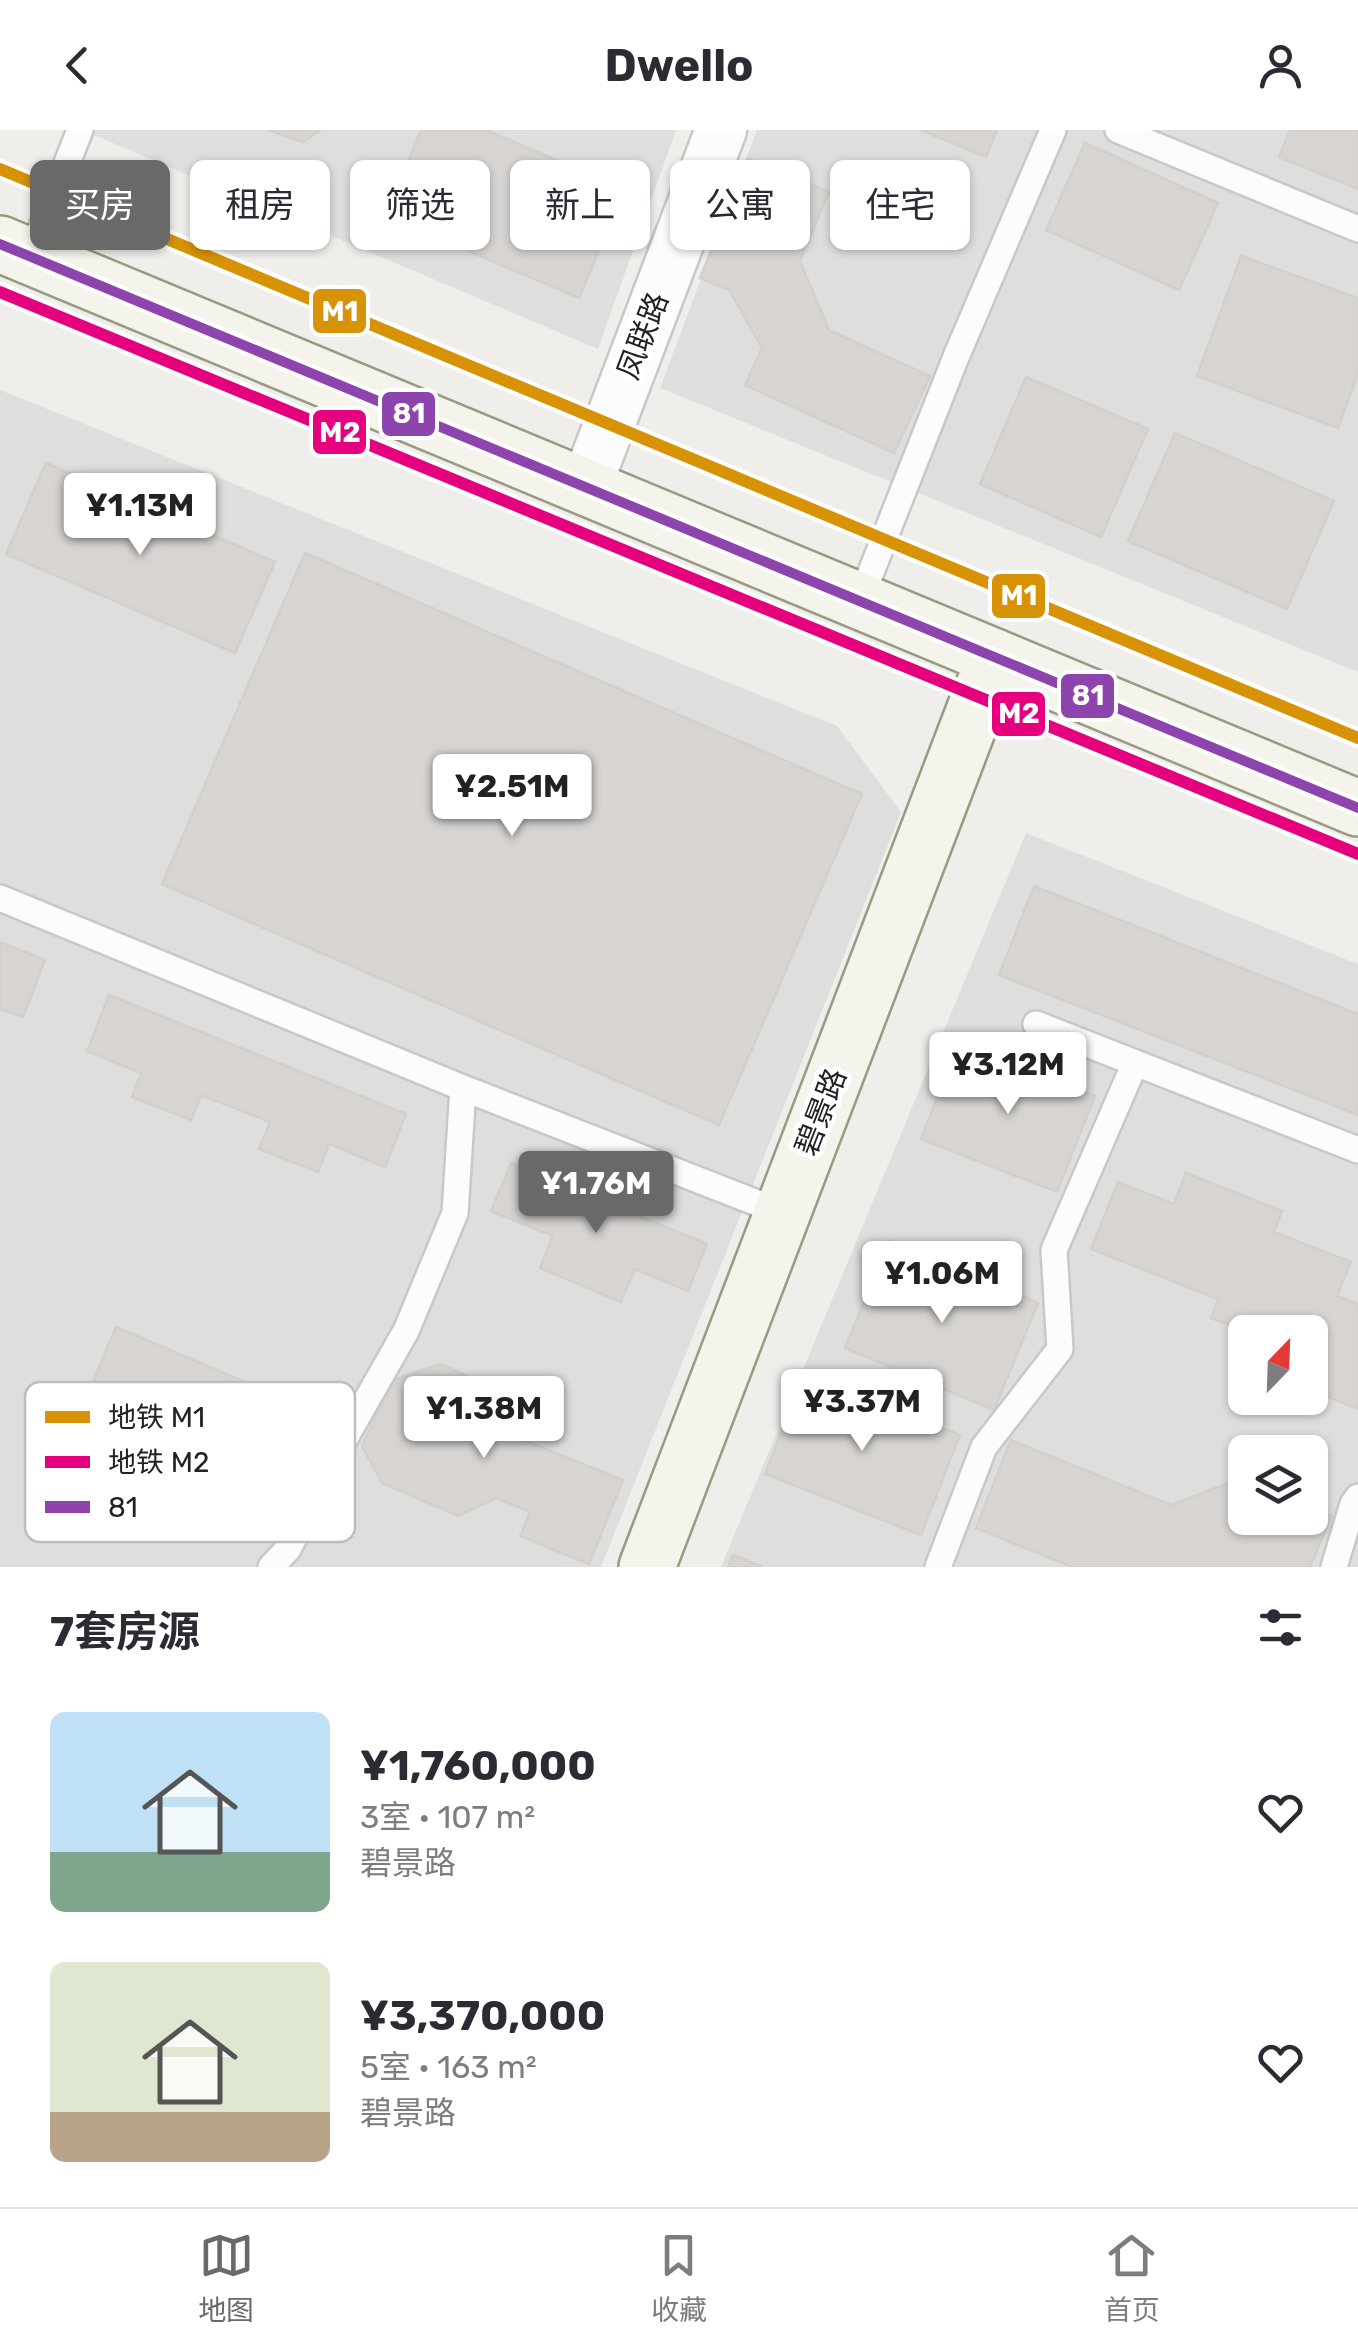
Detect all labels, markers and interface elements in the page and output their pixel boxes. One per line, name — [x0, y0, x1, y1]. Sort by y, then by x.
icon: back — [50, 38, 105, 93]
icon: person — [1253, 38, 1308, 93]
text: Dwello — [604, 39, 754, 92]
chip: 买房 — [30, 160, 170, 250]
chip: 租房 — [190, 160, 330, 250]
chip: 筛选 — [350, 160, 490, 250]
chip: 新上 — [510, 160, 650, 250]
chip: 公寓 — [670, 160, 810, 250]
chip: 住宅 — [830, 160, 970, 250]
line badge: M1 — [311, 287, 368, 335]
street label: 凤联路 — [610, 288, 676, 384]
text: M1 — [321, 295, 359, 328]
line badge: 81 — [380, 390, 437, 438]
text: 81 — [393, 397, 425, 430]
line badge: M2 — [311, 408, 368, 456]
text: M2 — [319, 416, 361, 449]
pin: ¥1.13M — [59, 473, 221, 558]
text: ¥1.13M — [86, 486, 194, 524]
line badge: M1 — [990, 572, 1047, 620]
text: M1 — [1000, 579, 1038, 612]
line badge: 81 — [1059, 672, 1116, 720]
text: 81 — [1072, 679, 1104, 712]
line badge: M2 — [990, 690, 1047, 738]
text: M2 — [998, 697, 1040, 730]
pin: ¥2.51M — [431, 754, 593, 839]
text: ¥2.51M — [455, 767, 569, 805]
pin: ¥3.12M — [927, 1032, 1089, 1117]
text: ¥3.12M — [951, 1045, 1065, 1083]
street label: 碧景路 — [788, 1064, 854, 1160]
pin: ¥1.76M — [515, 1151, 677, 1236]
text: ¥1.76M — [541, 1164, 651, 1202]
pin: ¥1.06M — [861, 1241, 1023, 1326]
text: ¥1.06M — [884, 1254, 1000, 1292]
north arrow — [1228, 1315, 1328, 1415]
map controls — [1228, 1315, 1328, 1535]
pin: ¥3.37M — [781, 1369, 943, 1454]
pin: ¥1.38M — [403, 1376, 565, 1461]
legend — [25, 1382, 355, 1542]
text: ¥3.37M — [803, 1382, 921, 1420]
text: ¥1.38M — [426, 1389, 542, 1427]
text: 地铁 M1 — [108, 1401, 205, 1434]
button: layers — [1228, 1435, 1328, 1535]
text: 地铁 M2 — [108, 1446, 210, 1479]
text: 81 — [108, 1491, 138, 1524]
icon: filters — [1253, 1600, 1308, 1655]
text: 7套房源 — [50, 1607, 200, 1657]
text: ¥1,760,000 — [360, 1741, 596, 1791]
icon: home — [130, 1752, 250, 1872]
icon: heart — [1253, 1785, 1308, 1840]
text: 3室 · 107 m² — [360, 1798, 535, 1836]
text: 碧景路 — [360, 1844, 456, 1882]
text: ¥3,370,000 — [360, 1991, 605, 2041]
icon: home — [130, 2002, 250, 2122]
icon: heart — [1253, 2035, 1308, 2090]
text: 5室 · 163 m² — [360, 2048, 537, 2086]
text: 碧景路 — [360, 2094, 456, 2132]
tab: 地图 — [198, 2228, 254, 2328]
tab: 收藏 — [651, 2228, 707, 2328]
tab: 首页 — [1104, 2228, 1160, 2328]

